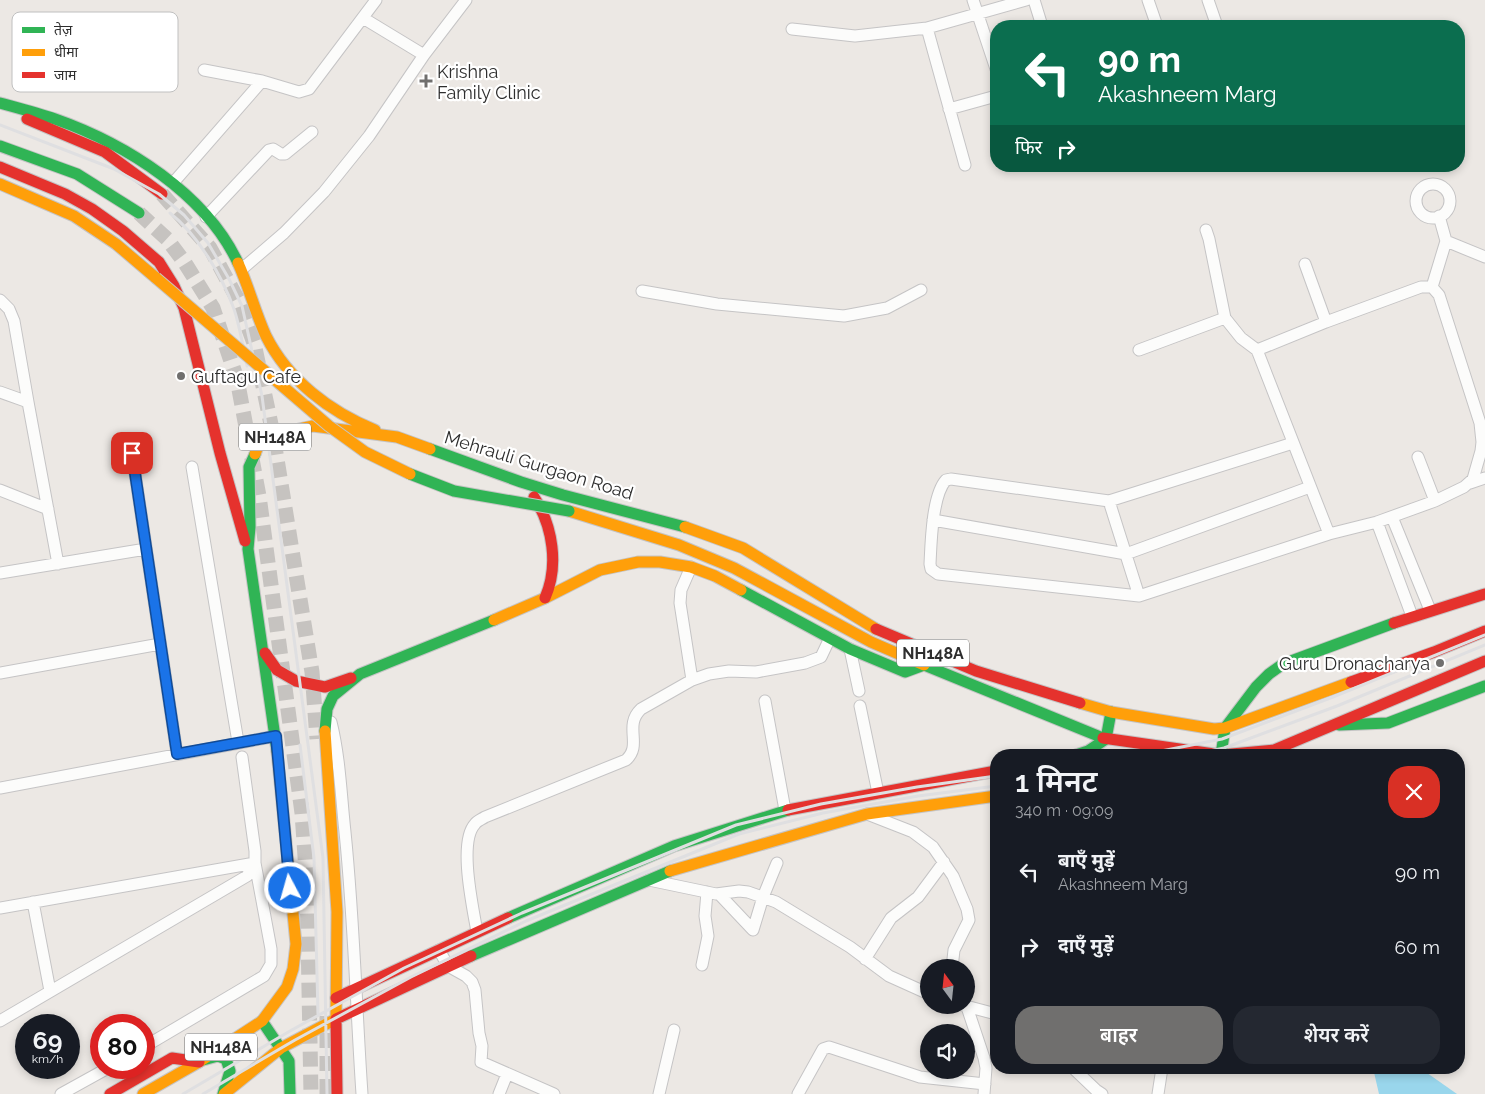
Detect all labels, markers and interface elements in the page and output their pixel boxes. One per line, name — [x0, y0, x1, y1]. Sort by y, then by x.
legend — [12, 12, 178, 92]
text: तेज़ — [54, 21, 73, 38]
text: 90 m — [1098, 39, 1181, 80]
icon: left — [1015, 40, 1080, 105]
text: धीमा — [54, 44, 79, 60]
place label: Krishna Family Clinic — [437, 61, 541, 103]
text: जाम — [54, 67, 77, 83]
marker: Krishna Family Clinic — [419, 74, 433, 88]
text: Akashneem Marg — [1098, 81, 1277, 107]
icon: right — [1052, 135, 1080, 163]
text: फिर — [1015, 136, 1042, 158]
place label: Guftagu Cafe — [191, 366, 302, 387]
marker: Guftagu Cafe — [175, 370, 187, 382]
road number: NH148A — [239, 424, 311, 451]
street label: Mehrauli Gurgaon Road — [442, 426, 636, 504]
pin — [111, 432, 153, 474]
icon: arrive — [118, 439, 146, 467]
road number: NH148A — [897, 640, 969, 666]
place label: Guru Dronacharya — [1279, 653, 1430, 674]
marker: Guru Dronacharya — [1434, 657, 1446, 669]
text: 1 मिनट — [1015, 764, 1097, 799]
button: close — [1388, 766, 1440, 818]
text: 340 m · 09:09 — [1015, 801, 1113, 820]
text: बाएँ मुड़ें — [1058, 849, 1115, 871]
icon: left — [1015, 858, 1043, 886]
position arrow — [263, 861, 315, 913]
text: 90 m — [1395, 861, 1440, 883]
text: Akashneem Marg — [1058, 875, 1188, 894]
icon: right — [1015, 933, 1043, 961]
text: दाएँ मुड़ें — [1058, 934, 1114, 956]
text: 60 m — [1395, 936, 1440, 958]
north arrow — [920, 959, 975, 1014]
map controls — [920, 959, 975, 1079]
button: बाहर — [1015, 1006, 1223, 1064]
button: शेयर करें — [1233, 1006, 1440, 1064]
speed limit sign: 80 — [90, 1014, 155, 1079]
button: sound — [920, 1024, 975, 1079]
text: 69 — [33, 1025, 62, 1055]
road number: NH148A — [185, 1034, 257, 1060]
text: km/h — [32, 1052, 63, 1066]

